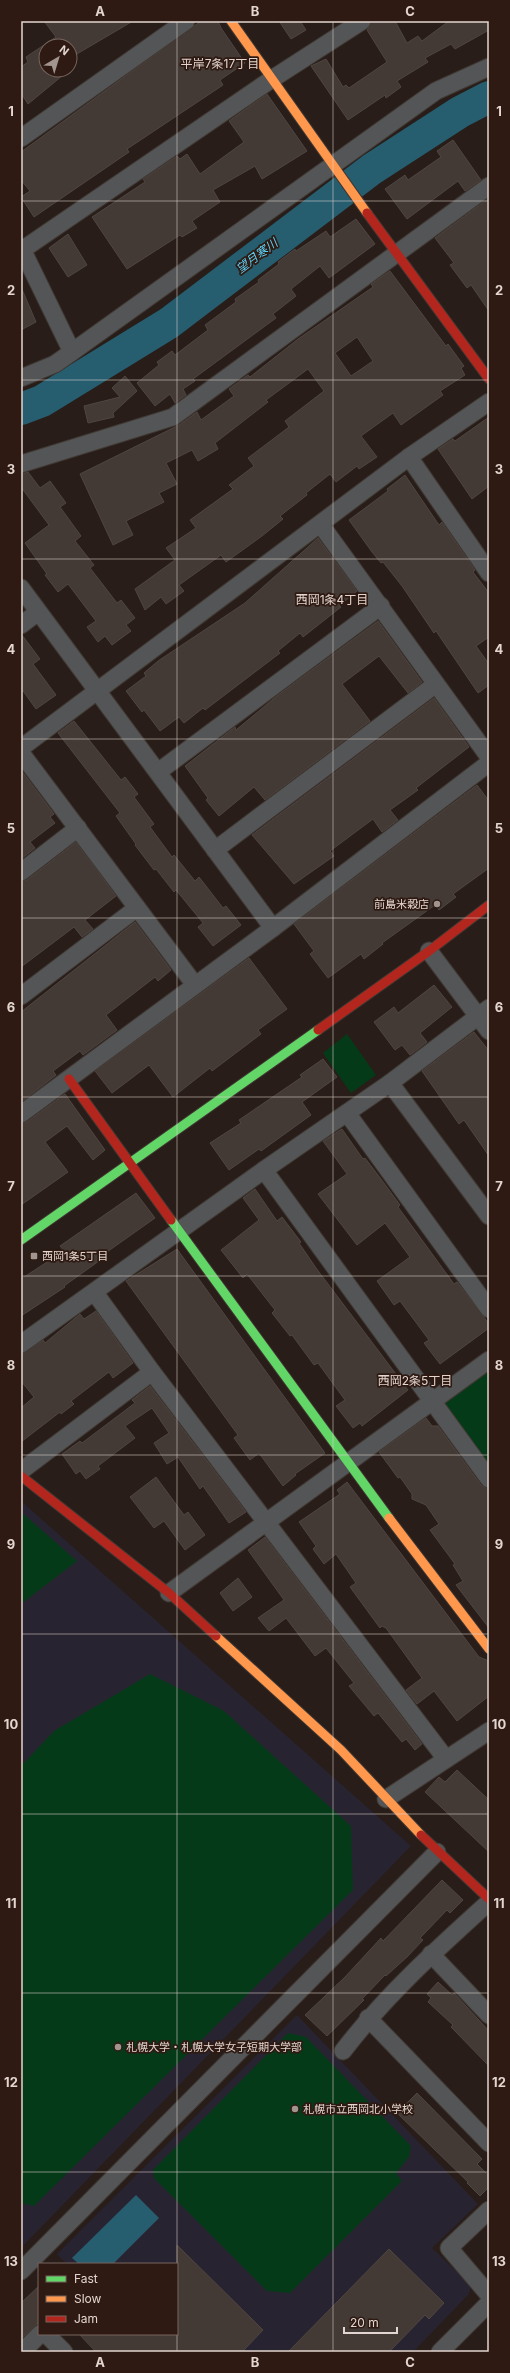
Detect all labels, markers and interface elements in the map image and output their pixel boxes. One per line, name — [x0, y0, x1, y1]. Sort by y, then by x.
text: A — [95, 3, 105, 19]
text: B — [251, 3, 260, 19]
text: C — [405, 3, 415, 19]
north arrow — [38, 38, 78, 78]
text: N — [57, 42, 72, 58]
district label: 平岸7条17丁目 — [181, 56, 259, 71]
text: 1 — [8, 103, 14, 119]
text: 1 — [496, 103, 502, 119]
water label: 望月寒川 — [233, 234, 282, 276]
text: 2 — [7, 282, 15, 298]
text: 2 — [495, 282, 503, 298]
text: 3 — [7, 461, 15, 477]
text: 3 — [495, 461, 503, 477]
district label: 西岡1条4丁目 — [296, 592, 368, 607]
text: 4 — [7, 641, 16, 657]
text: 4 — [495, 641, 504, 657]
text: 5 — [7, 820, 15, 836]
text: 5 — [495, 820, 503, 836]
place label: 前島米穀店 — [374, 897, 429, 911]
marker: 前島米穀店 — [432, 899, 442, 909]
text: 6 — [7, 999, 15, 1015]
text: 6 — [495, 999, 503, 1015]
text: 7 — [7, 1178, 15, 1194]
text: 7 — [495, 1178, 503, 1194]
place label: 西岡1条5丁目 — [42, 1249, 108, 1263]
marker: 西岡1条5丁目 — [29, 1251, 39, 1261]
text: 8 — [7, 1357, 15, 1373]
text: 8 — [495, 1357, 503, 1373]
district label: 西岡2条5丁目 — [378, 1373, 452, 1388]
text: 9 — [7, 1536, 15, 1552]
text: 9 — [495, 1536, 503, 1552]
text: 10 — [4, 1716, 18, 1732]
text: 10 — [492, 1716, 506, 1732]
text: 11 — [5, 1895, 17, 1911]
text: 11 — [493, 1895, 505, 1911]
place label: 札幌大学・札幌大学女子短期大学部 — [126, 2040, 302, 2054]
marker: 札幌大学・札幌大学女子短期大学部 — [113, 2042, 123, 2052]
text: 12 — [4, 2074, 18, 2090]
text: 12 — [492, 2074, 506, 2090]
place label: 札幌市立西岡北小学校 — [303, 2102, 413, 2116]
marker: 札幌市立西岡北小学校 — [290, 2104, 300, 2114]
text: 13 — [4, 2253, 18, 2269]
text: 13 — [492, 2253, 506, 2269]
legend — [38, 2263, 178, 2335]
text: Fast — [74, 2271, 98, 2286]
text: Slow — [74, 2291, 102, 2306]
scale bar — [344, 2309, 397, 2335]
text: Jam — [74, 2311, 98, 2326]
text: 20 m — [350, 2315, 379, 2330]
text: A — [95, 2354, 105, 2370]
text: B — [251, 2354, 260, 2370]
text: C — [405, 2354, 415, 2370]

